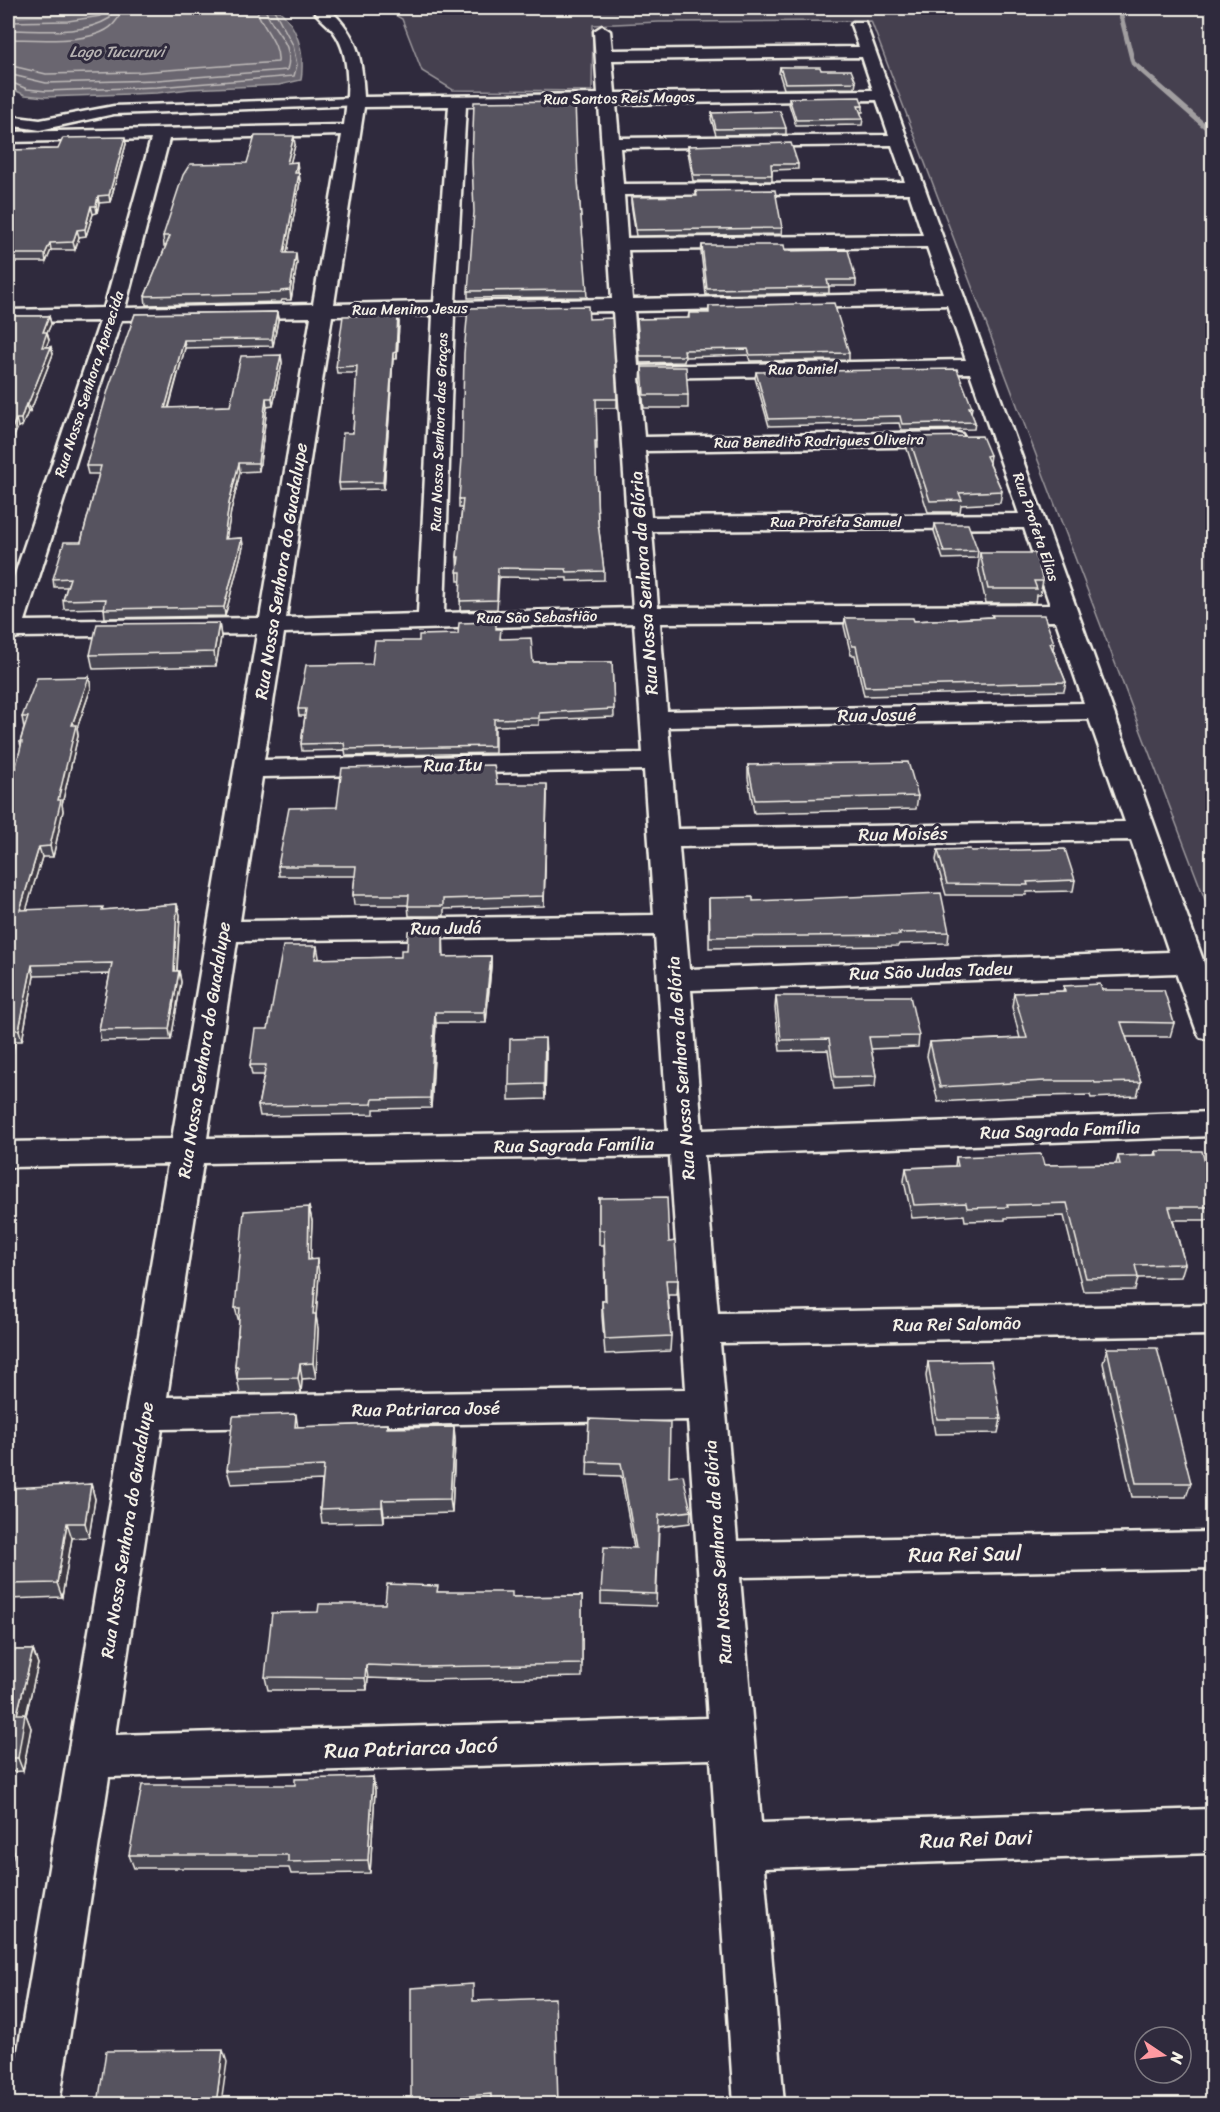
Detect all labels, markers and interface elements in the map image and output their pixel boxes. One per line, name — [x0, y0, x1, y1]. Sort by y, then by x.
water label: Lago Tucuruvi — [70, 37, 168, 66]
street label: Rua Santos Reis Magos — [543, 84, 696, 112]
street label: Rua Nossa Senhora Aparecida — [47, 287, 132, 480]
street label: Rua Menino Jesus — [352, 295, 468, 323]
street label: Rua Nossa Senhora das Graças — [423, 331, 455, 532]
street label: Rua Daniel — [768, 355, 839, 383]
street label: Rua Benedito Rodrigues Oliveira — [714, 426, 925, 456]
street label: Rua Nossa Senhora do Guadalupe — [245, 440, 317, 702]
street label: Rua Profeta Elias — [1005, 469, 1067, 585]
street label: Rua Nossa Senhora da Glória — [620, 470, 668, 696]
street label: Rua Profeta Samuel — [770, 509, 902, 535]
street label: Rua São Sebastião — [476, 603, 598, 631]
street label: Rua Josué — [837, 698, 917, 732]
street label: Rua Itu — [423, 748, 483, 782]
street label: Rua Moisés — [858, 817, 949, 851]
street label: Rua Judá — [410, 911, 482, 945]
street label: Rua Nossa Senhora do Guadalupe — [168, 919, 240, 1181]
street label: Rua São Judas Tadeu — [849, 952, 1014, 990]
street label: Rua Nossa Senhora da Glória — [657, 955, 705, 1181]
street label: Rua Sagrada Família — [979, 1111, 1142, 1149]
street label: Rua Sagrada Família — [494, 1128, 655, 1162]
street label: Rua Rei Salomão — [893, 1307, 1021, 1341]
street label: Rua Patriarca José — [352, 1392, 500, 1426]
street label: Rua Nossa Senhora do Guadalupe — [91, 1399, 163, 1661]
street label: Rua Nossa Senhora da Glória — [694, 1439, 742, 1665]
street label: Rua Rei Saul — [908, 1534, 1023, 1574]
street label: Rua Patriarca Jacó — [324, 1726, 499, 1770]
street label: Rua Rei Davi — [919, 1818, 1034, 1860]
north arrow — [1133, 2025, 1193, 2085]
text: N — [1162, 2049, 1193, 2068]

